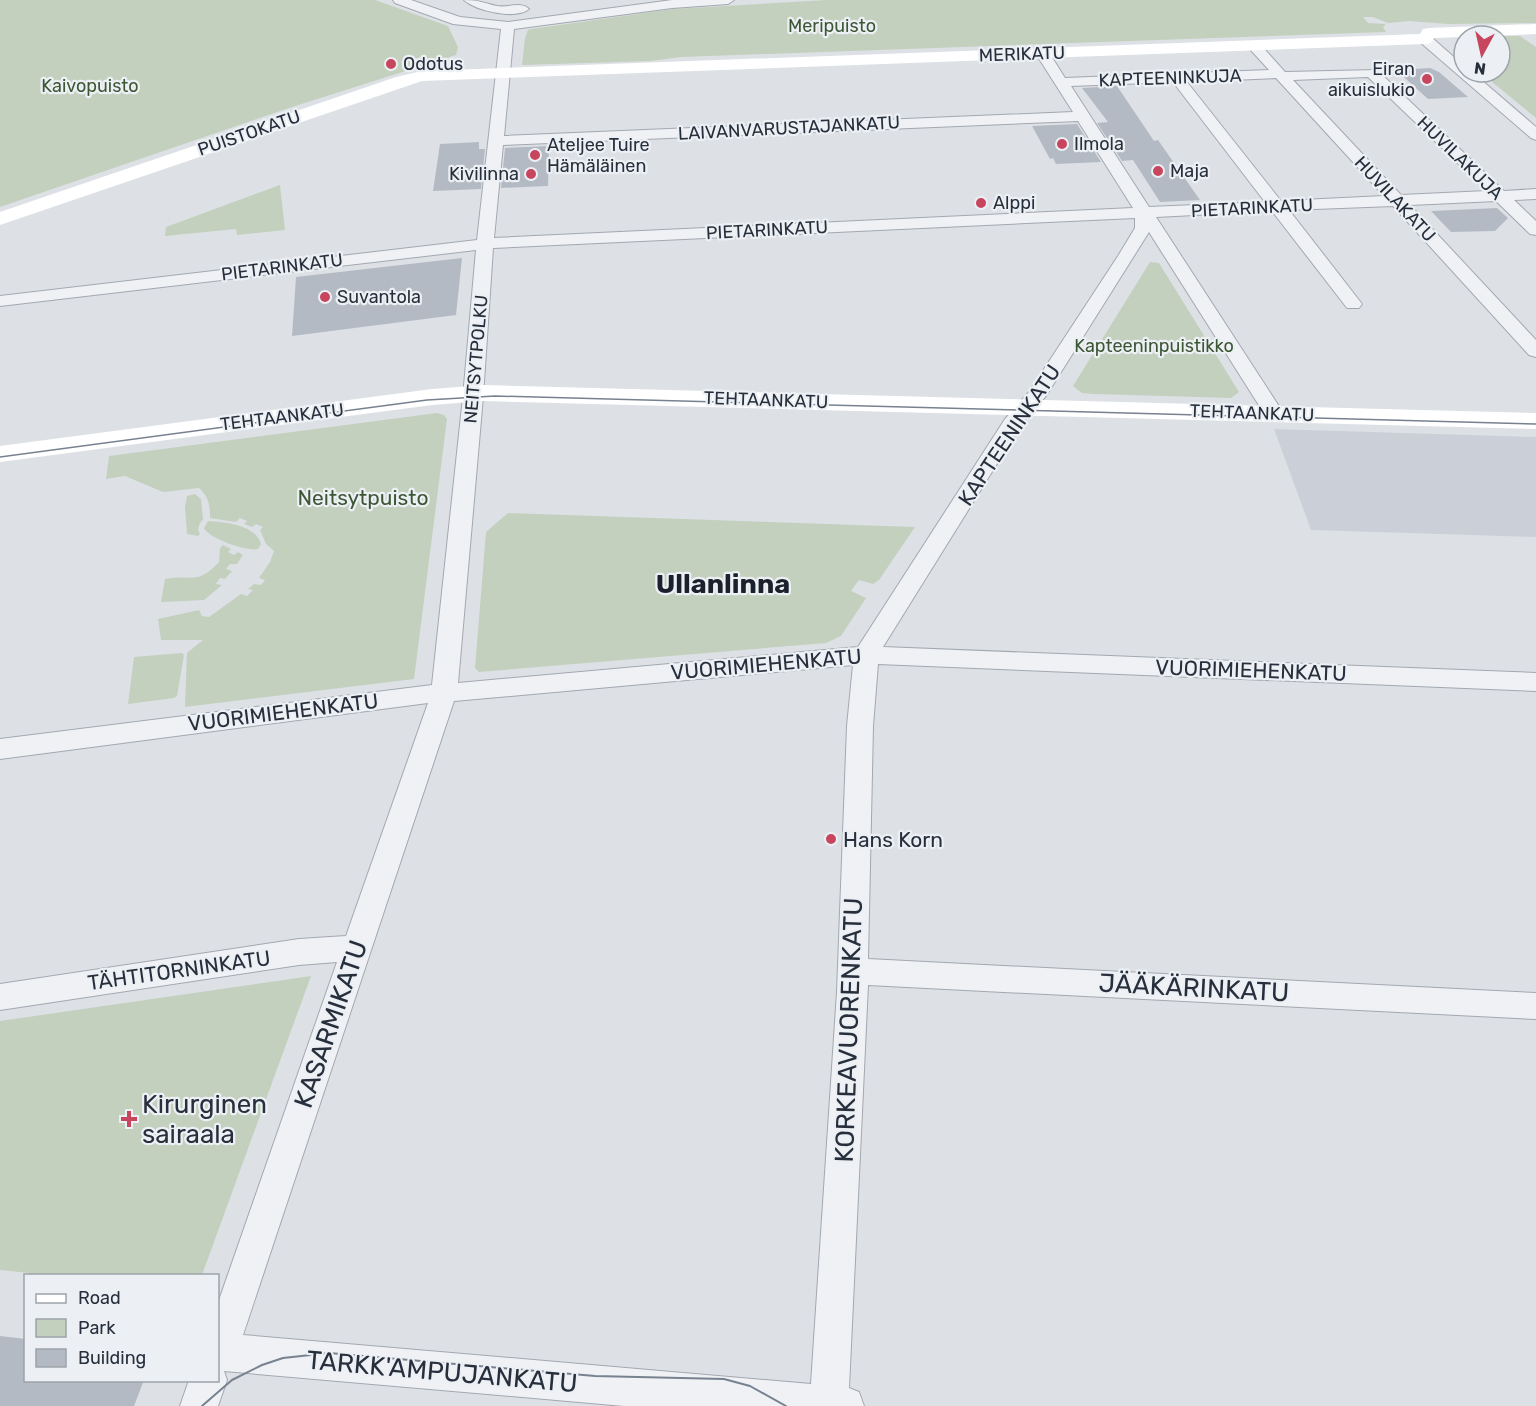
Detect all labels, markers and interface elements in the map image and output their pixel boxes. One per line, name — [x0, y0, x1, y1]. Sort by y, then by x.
park label: Meripuisto — [788, 15, 876, 37]
north arrow — [1452, 24, 1512, 84]
street label: MERIKATU — [978, 41, 1066, 67]
place label: Odotus — [403, 53, 463, 75]
marker: Odotus — [384, 57, 398, 71]
place label: Eiran aikuislukio — [1328, 58, 1415, 101]
text: N — [1473, 58, 1487, 79]
street label: KAPTEENINKUJA — [1098, 65, 1242, 91]
marker: Eiran aikuislukio — [1420, 72, 1434, 86]
park label: Kaivopuisto — [41, 75, 139, 97]
street label: PUISTOKATU — [195, 105, 303, 161]
street label: LAIVANVARUSTAJANKATU — [677, 111, 901, 145]
street label: HUVILAKUJA — [1412, 112, 1508, 204]
place label: Ilmola — [1074, 133, 1124, 155]
place label: Ateljee Tuire Hämäläinen — [547, 134, 650, 177]
marker: Ilmola — [1055, 137, 1069, 151]
marker: Ateljee Tuire Hämäläinen — [528, 148, 542, 162]
street label: HUVILAKATU — [1350, 152, 1440, 246]
place label: Maja — [1170, 160, 1209, 182]
place label: Kivilinna — [449, 163, 519, 185]
marker: Maja — [1151, 164, 1165, 178]
marker: Kivilinna — [524, 167, 538, 181]
place label: Alppi — [993, 192, 1035, 214]
street label: PIETARINKATU — [1190, 194, 1314, 222]
marker: Alppi — [974, 196, 988, 210]
street label: PIETARINKATU — [705, 216, 829, 244]
street label: PIETARINKATU — [220, 249, 344, 285]
place label: Suvantola — [337, 286, 421, 308]
marker: Suvantola — [318, 290, 332, 304]
street label: NEITSYTPOLKU — [459, 294, 493, 424]
park label: Kapteeninpuistikko — [1074, 335, 1234, 357]
street label: KAPTEENINKATU — [953, 360, 1065, 510]
street label: TEHTAANKATU — [703, 387, 829, 413]
street label: TEHTAANKATU — [219, 398, 345, 436]
street label: TEHTAANKATU — [1189, 400, 1315, 426]
park label: Neitsytpuisto — [298, 485, 428, 510]
district label: Ullanlinna — [656, 568, 790, 600]
street label: VUORIMIEHENKATU — [669, 643, 863, 685]
street label: VUORIMIEHENKATU — [1155, 654, 1347, 686]
street label: VUORIMIEHENKATU — [186, 688, 380, 736]
place label: Hans Korn — [843, 827, 943, 852]
marker: Hans Korn — [824, 832, 838, 846]
street label: KORKEAVUORENKATU — [829, 897, 869, 1163]
street label: KASARMIKATU — [288, 936, 374, 1112]
street label: TÄHTITORNINKATU — [86, 945, 272, 995]
street label: JÄÄKÄRINKATU — [1098, 968, 1290, 1008]
place label: Kirurginen sairaala — [142, 1089, 267, 1150]
marker: Kirurginen sairaala — [120, 1110, 138, 1128]
legend — [24, 1274, 219, 1382]
text: Road — [78, 1287, 121, 1309]
text: Park — [78, 1317, 116, 1339]
street label: TARKK'AMPUJANKATU — [305, 1345, 579, 1399]
text: Building — [78, 1347, 146, 1369]

